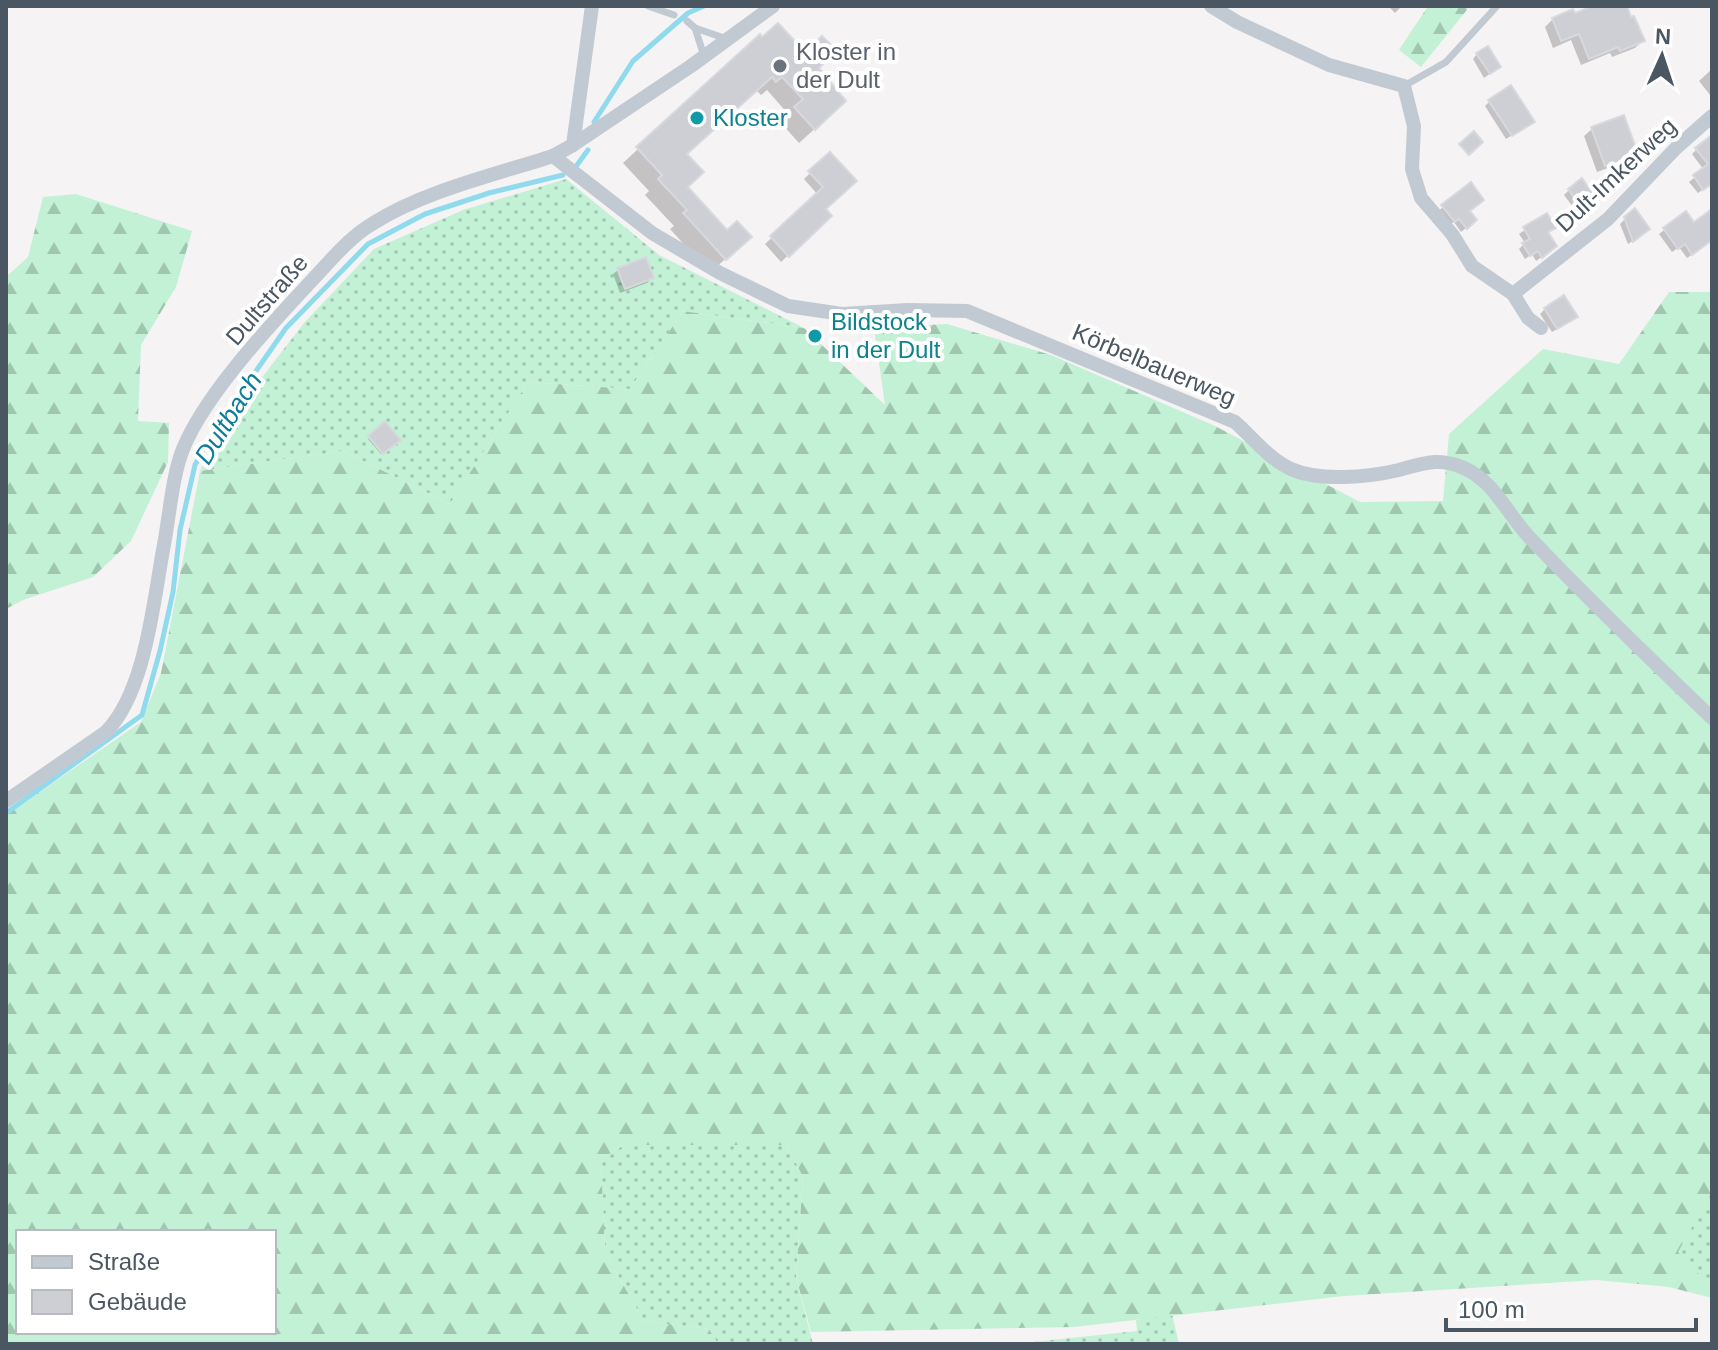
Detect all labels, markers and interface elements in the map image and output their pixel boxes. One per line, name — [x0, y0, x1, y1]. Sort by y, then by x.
north arrow — [1622, 16, 1702, 96]
text: N — [1654, 24, 1672, 49]
place label: Kloster in der Dult — [796, 38, 896, 93]
marker: Kloster in der Dult — [771, 57, 789, 75]
place label: Kloster — [713, 104, 788, 131]
marker: Kloster — [688, 109, 706, 127]
street label: Dult-Imkerweg — [1550, 112, 1681, 237]
street label: Dultstraße — [220, 249, 313, 350]
place label: Bildstock in der Dult — [831, 308, 941, 363]
street label: Körbelbauerweg — [1068, 318, 1240, 411]
marker: Bildstock in der Dult — [806, 327, 824, 345]
water label: Dultbach — [188, 367, 268, 469]
legend — [16, 1230, 276, 1334]
text: Straße — [88, 1248, 160, 1275]
scale bar — [1446, 1282, 1696, 1332]
text: Gebäude — [88, 1288, 187, 1315]
text: 100 m — [1458, 1296, 1525, 1323]

